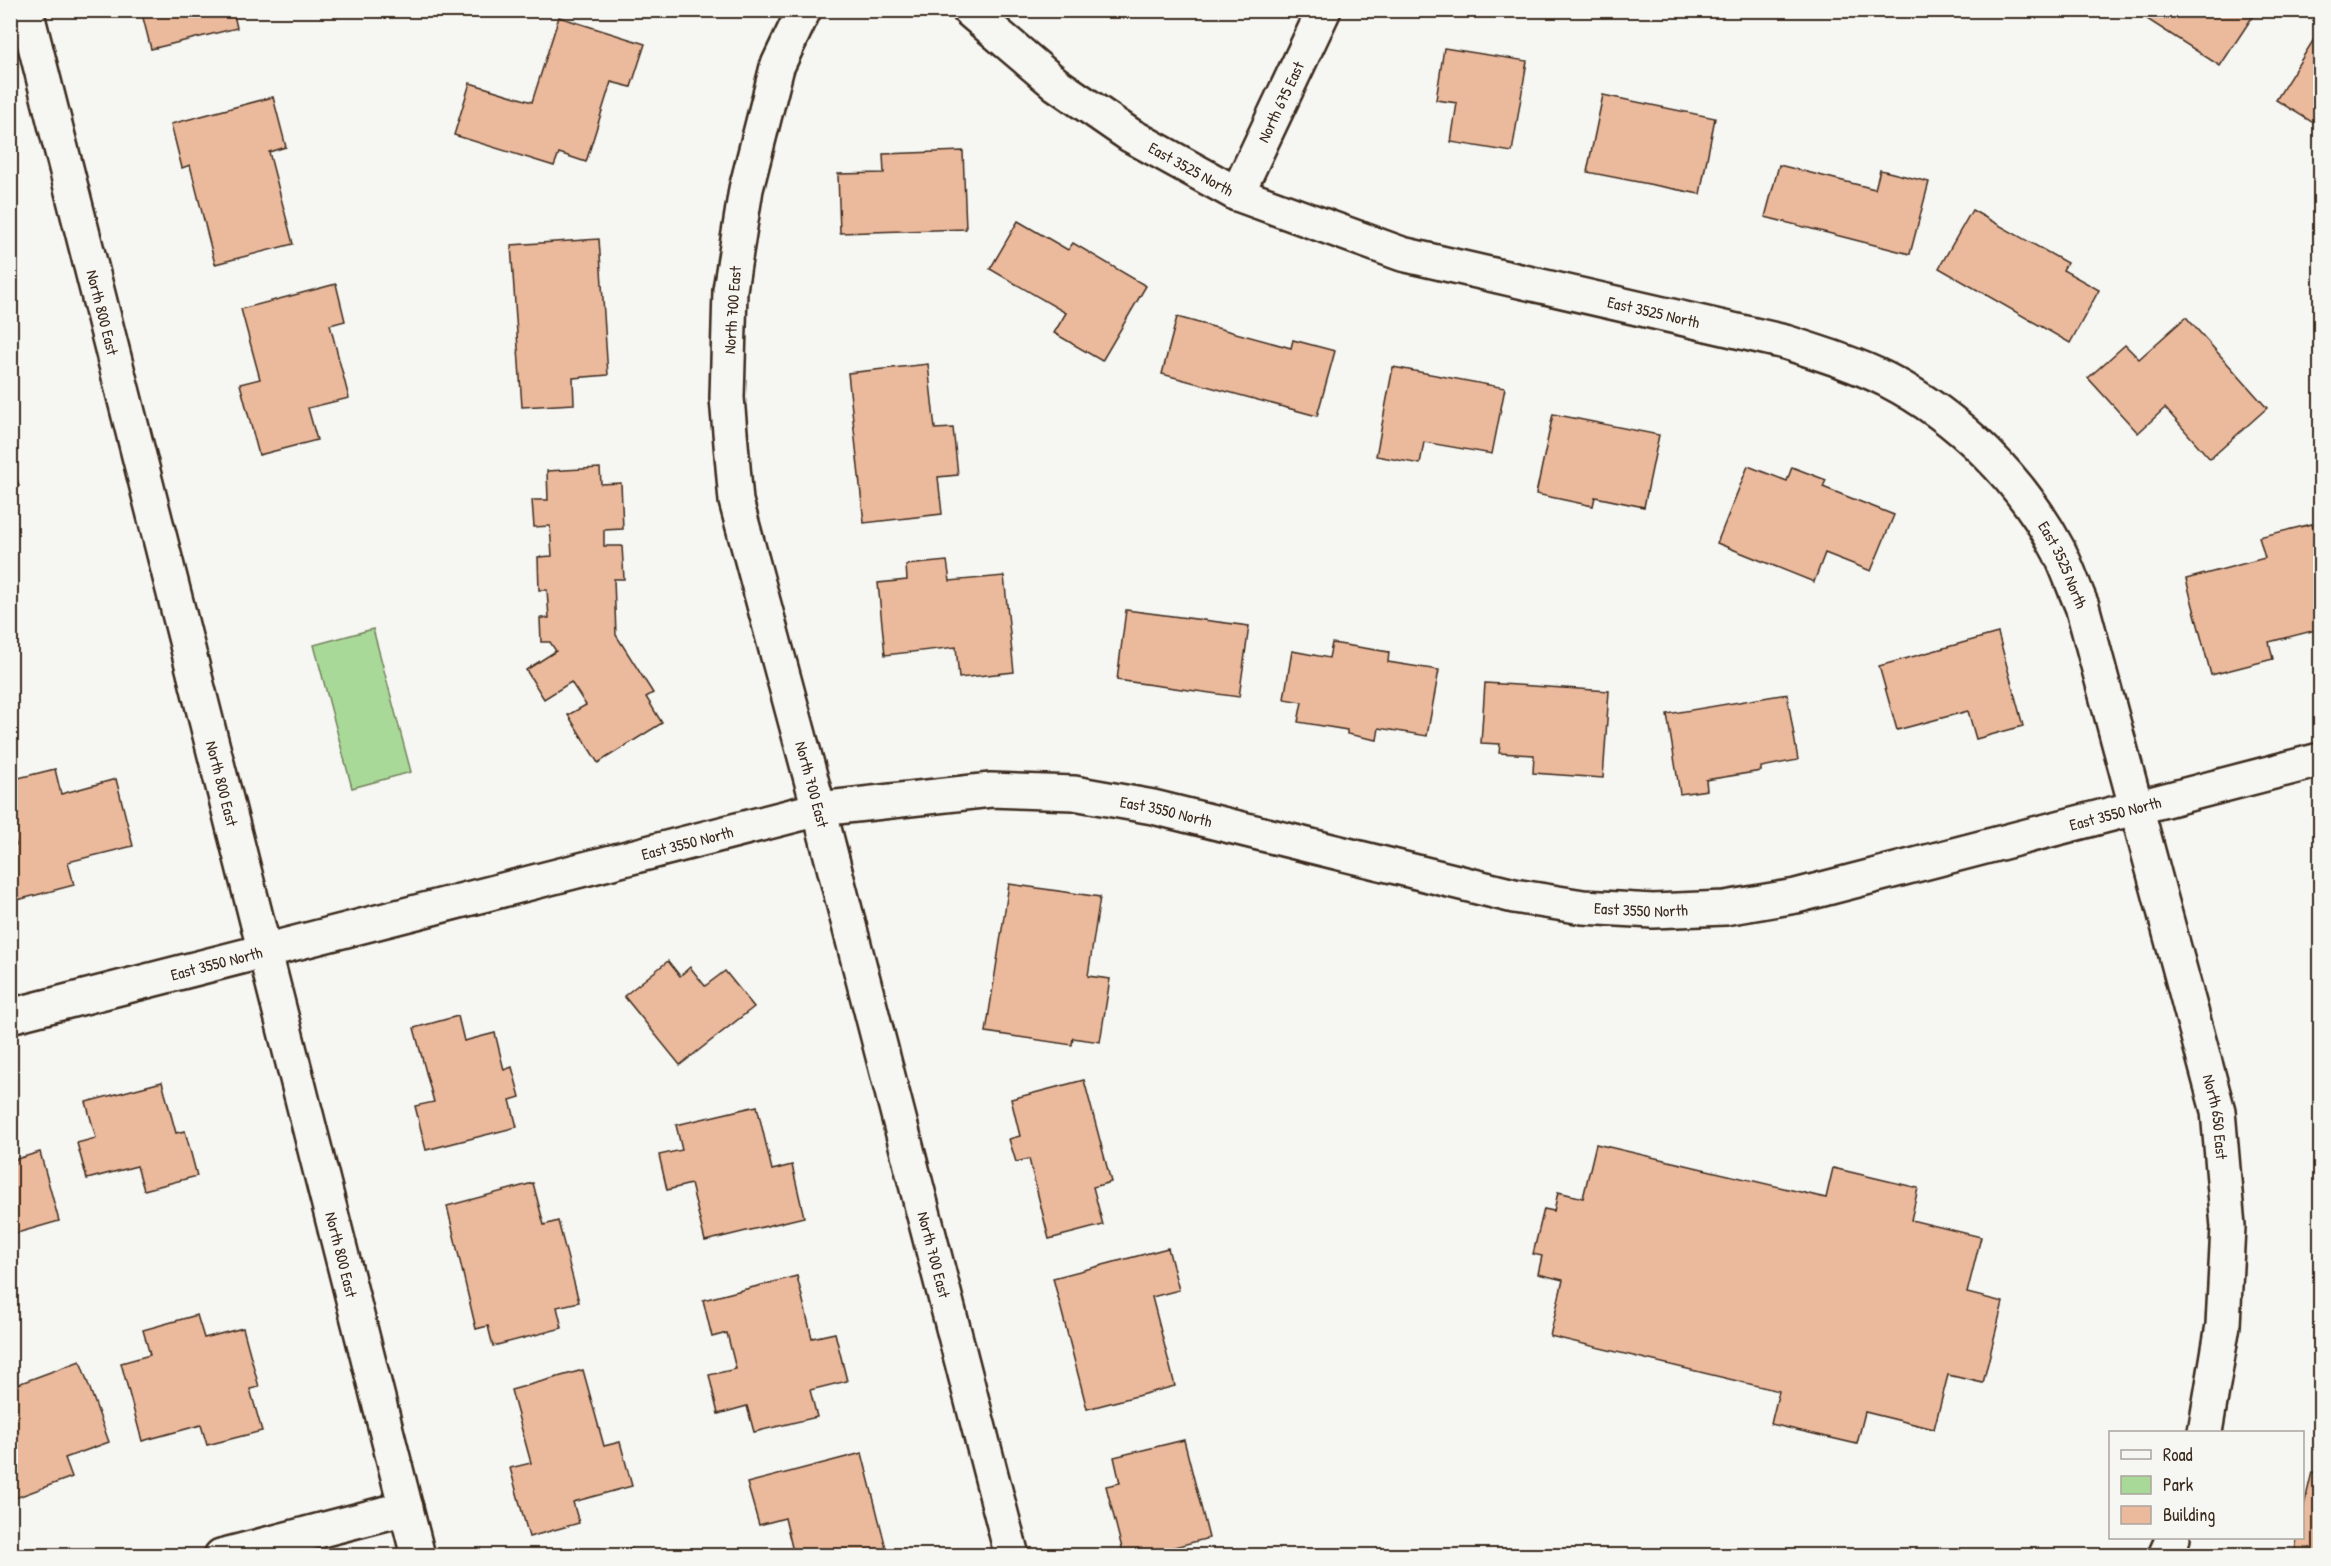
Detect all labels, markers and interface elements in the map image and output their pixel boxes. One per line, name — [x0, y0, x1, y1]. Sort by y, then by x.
street label: North 675 East — [1252, 57, 1309, 146]
street label: East 3525 North — [1145, 136, 1238, 201]
street label: North 700 East — [718, 265, 746, 355]
street label: North 800 East — [81, 268, 124, 358]
street label: East 3525 North — [1605, 291, 1702, 333]
street label: East 3525 North — [2033, 517, 2093, 612]
street label: North 800 East — [201, 739, 244, 829]
street label: North 700 East — [790, 739, 834, 830]
street label: East 3550 North — [1118, 790, 1215, 832]
street label: East 3550 North — [2067, 791, 2164, 836]
street label: East 3550 North — [639, 820, 736, 865]
street label: East 3550 North — [1593, 897, 1688, 922]
street label: East 3550 North — [168, 941, 265, 985]
street label: North 650 East — [2198, 1072, 2233, 1161]
street label: North 700 East — [912, 1209, 956, 1301]
street label: North 800 East — [320, 1210, 363, 1300]
legend — [2109, 1431, 2304, 1539]
text: Road — [2163, 1442, 2193, 1467]
text: Park — [2163, 1472, 2194, 1497]
text: Building — [2163, 1502, 2215, 1527]

